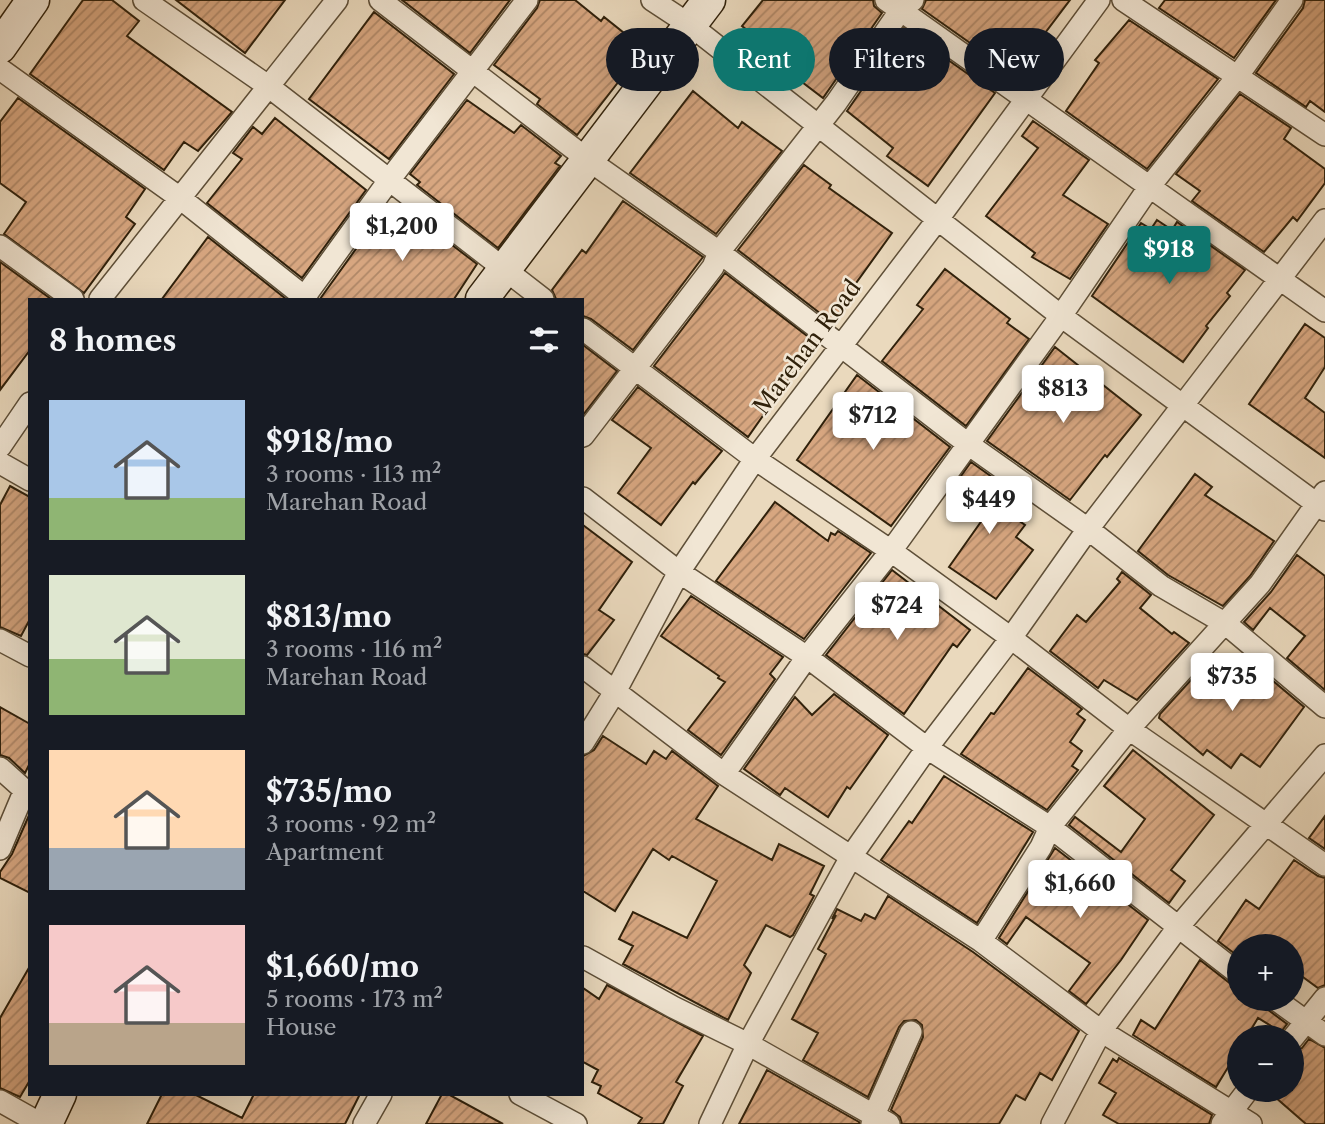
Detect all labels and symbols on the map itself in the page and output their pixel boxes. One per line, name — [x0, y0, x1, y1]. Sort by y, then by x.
pin: $1,200 — [345, 204, 459, 263]
pin: $918 — [1128, 226, 1210, 286]
street label: Marehan Road — [747, 274, 867, 420]
pin: $813 — [1022, 366, 1104, 425]
pin: $712 — [832, 392, 914, 452]
pin: $449 — [948, 476, 1030, 536]
pin: $724 — [856, 582, 938, 642]
pin: $735 — [1191, 654, 1273, 713]
pin: $1,660 — [1023, 860, 1137, 920]

